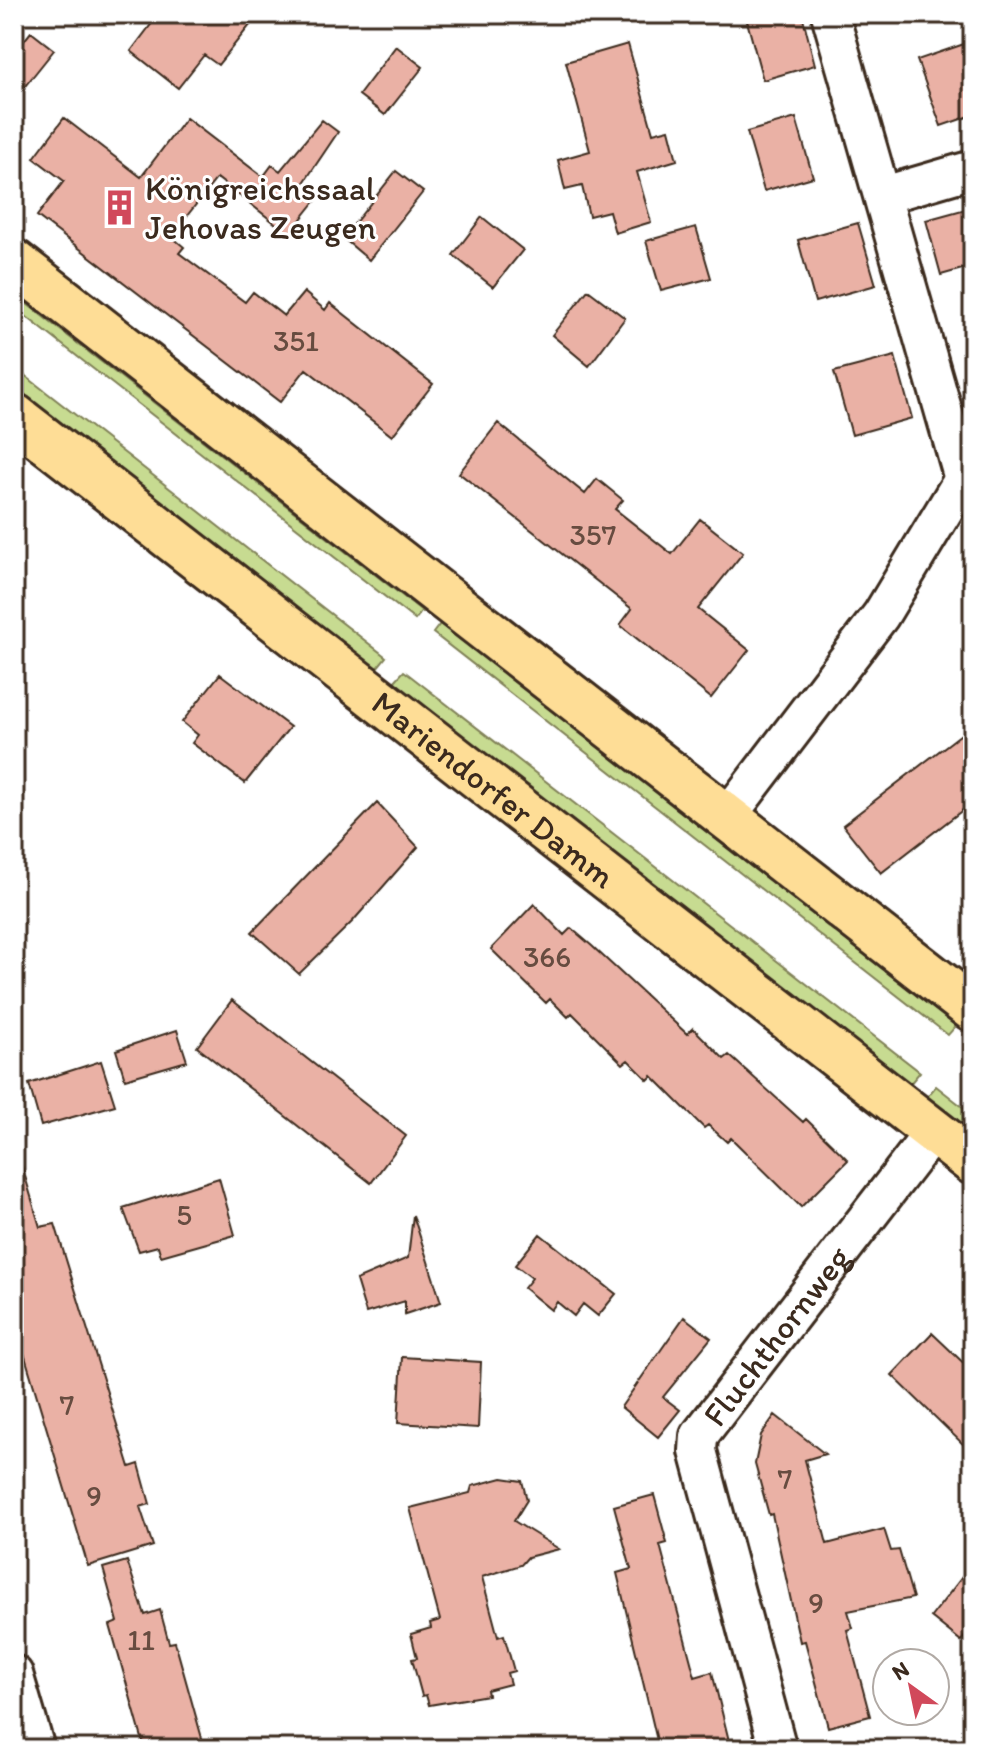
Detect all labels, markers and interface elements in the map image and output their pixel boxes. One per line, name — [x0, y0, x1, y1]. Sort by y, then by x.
place label: Königreichssaal Jehovas Zeugen — [145, 168, 376, 248]
building icon: Königreichssaal Jehovas Zeugen — [100, 189, 138, 227]
house number: 351 — [273, 322, 319, 359]
house number: 357 — [570, 516, 617, 553]
street label: Mariendorfer Damm — [364, 682, 623, 897]
house number: 366 — [523, 938, 571, 975]
house number: 5 — [176, 1196, 192, 1233]
street label: Fluchthornweg — [694, 1237, 859, 1434]
house number: 7 — [60, 1386, 75, 1423]
house number: 7 — [778, 1460, 793, 1497]
house number: 9 — [86, 1477, 102, 1514]
house number: 9 — [808, 1584, 824, 1621]
house number: 11 — [127, 1621, 155, 1658]
north arrow — [871, 1647, 951, 1727]
text: N — [887, 1655, 914, 1686]

